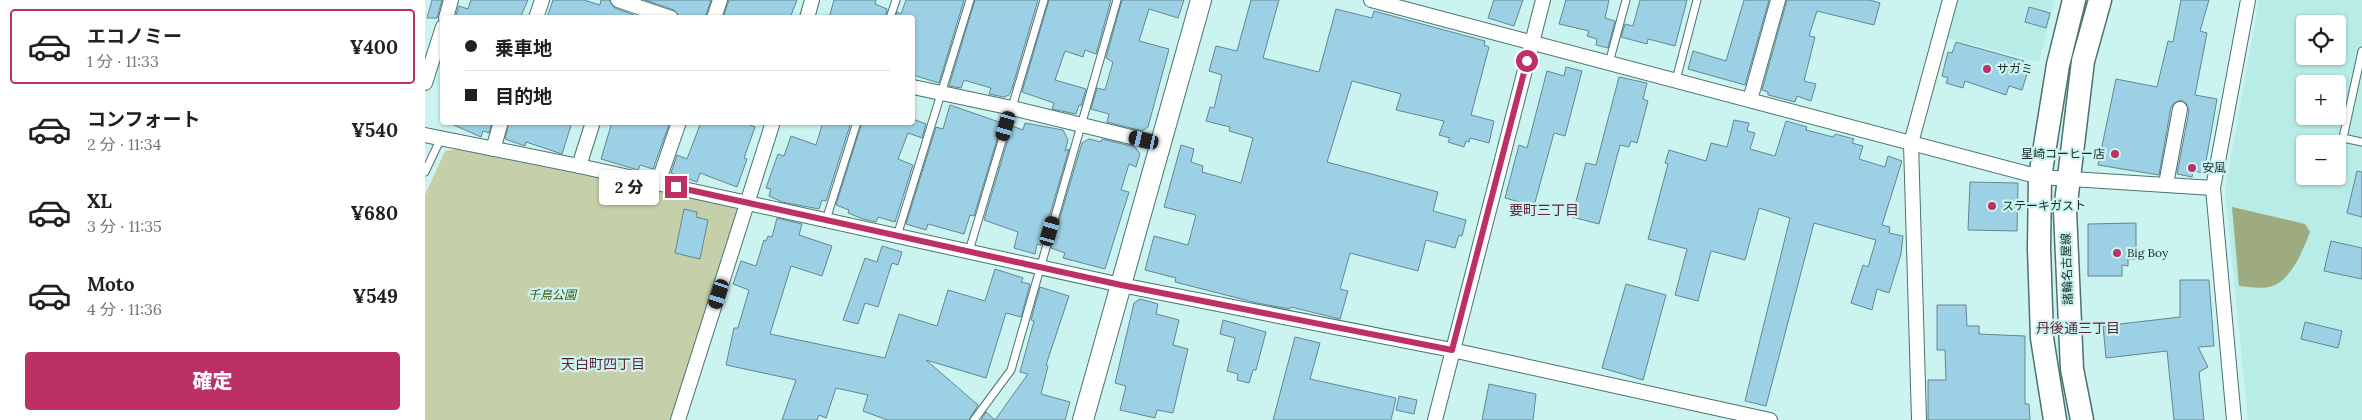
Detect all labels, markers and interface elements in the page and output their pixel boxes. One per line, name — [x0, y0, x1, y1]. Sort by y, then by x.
map controls — [2296, 15, 2346, 185]
button: locate — [2296, 15, 2346, 65]
icon: car — [27, 24, 72, 69]
text: エコノミー — [87, 24, 182, 48]
text: ¥400 — [350, 35, 398, 59]
text: 乗車地 — [495, 36, 552, 60]
route start — [1516, 50, 1538, 72]
text: 1 分 · 11:33 — [87, 51, 159, 71]
place label: サガミ — [1997, 61, 2033, 76]
marker: サガミ — [1981, 63, 1993, 75]
button: + — [2296, 75, 2346, 125]
text: 目的地 — [495, 84, 552, 108]
icon: car — [27, 107, 72, 152]
text: コンフォート — [87, 107, 200, 131]
car — [994, 109, 1017, 143]
text: ¥540 — [351, 118, 398, 142]
car — [1127, 129, 1160, 151]
text: 2 分 · 11:34 — [87, 134, 161, 154]
button: − — [2296, 135, 2346, 185]
place label: 星崎コーヒー店 — [2021, 146, 2105, 161]
marker: 星崎コーヒー店 — [2109, 148, 2121, 160]
place label: 安風 — [2202, 160, 2226, 175]
marker: 安風 — [2186, 162, 2198, 174]
callout: 2 分 — [599, 170, 659, 204]
route end — [665, 176, 687, 198]
text: 2 分 — [615, 177, 643, 197]
text: XL — [87, 189, 112, 213]
icon: car — [27, 190, 72, 235]
place label: ステーキガスト — [2002, 198, 2086, 213]
marker: ステーキガスト — [1986, 200, 1998, 212]
text: ¥680 — [350, 201, 398, 225]
district label: 要町三丁目 — [1509, 201, 1579, 219]
car — [1038, 215, 1061, 247]
text: 3 分 · 11:35 — [87, 216, 162, 236]
street label: 諸輪名古屋線 — [2058, 233, 2075, 305]
place label: Big Boy — [2127, 245, 2169, 260]
marker: Big Boy — [2111, 247, 2123, 259]
text: Moto — [87, 272, 134, 296]
icon: car — [27, 273, 72, 318]
car — [707, 277, 730, 311]
text: ¥549 — [352, 284, 398, 308]
park label: 千鳥公園 — [528, 287, 578, 302]
text: 4 分 · 11:36 — [87, 299, 162, 319]
district label: 丹後通三丁目 — [2036, 319, 2120, 337]
button: 確定 — [25, 352, 400, 410]
district label: 天白町四丁目 — [561, 355, 645, 373]

